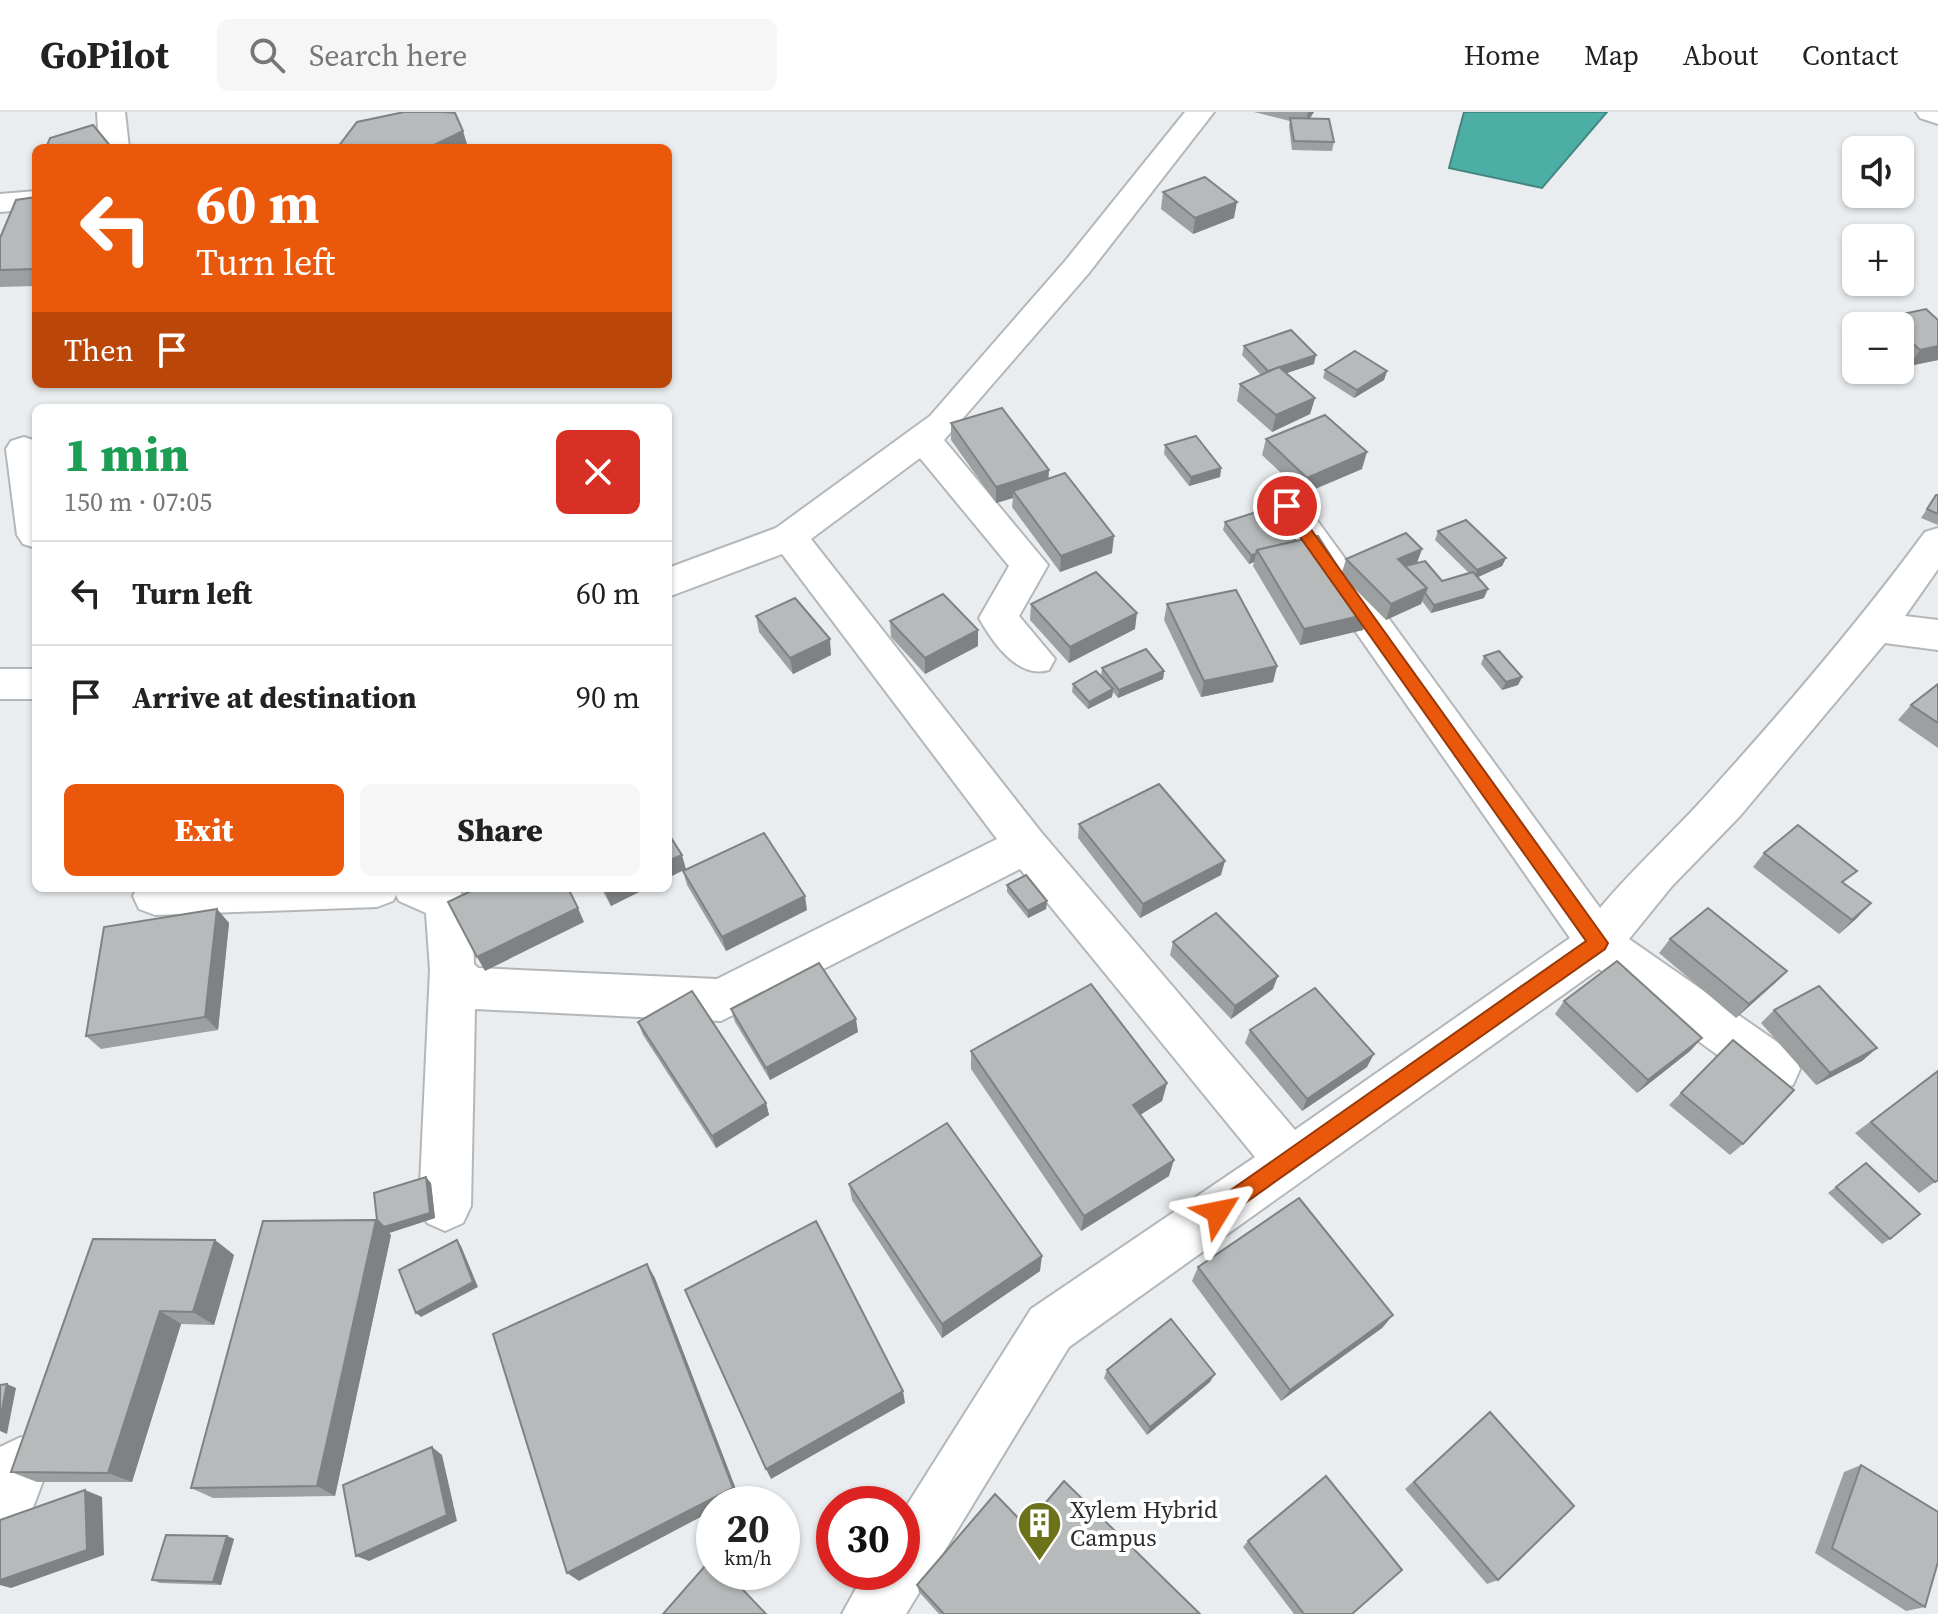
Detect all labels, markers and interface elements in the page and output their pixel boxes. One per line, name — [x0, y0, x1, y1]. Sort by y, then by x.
search box — [217, 19, 777, 91]
text: GoPilot — [40, 29, 169, 81]
icon: search — [245, 33, 289, 77]
text: Search here — [309, 35, 467, 76]
text: Home — [1464, 36, 1540, 74]
text: Map — [1584, 36, 1639, 74]
text: About — [1683, 36, 1758, 74]
text: Contact — [1802, 36, 1898, 74]
map controls — [1842, 136, 1914, 384]
button: sound — [1842, 136, 1914, 208]
text: 60 m — [196, 165, 319, 242]
icon: left — [64, 176, 168, 280]
button: + — [1842, 224, 1914, 296]
text: Turn left — [196, 238, 335, 287]
button: − — [1842, 312, 1914, 384]
icon: arrive — [150, 328, 194, 372]
text: Then — [64, 330, 134, 371]
text: 1 min — [64, 421, 189, 487]
button: close — [556, 430, 640, 514]
pin — [1253, 472, 1321, 540]
text: 150 m · 07:05 — [64, 484, 212, 520]
icon: arrive — [1265, 484, 1309, 528]
icon: left — [64, 571, 108, 615]
text: Turn left — [132, 573, 252, 614]
text: 60 m — [576, 573, 640, 614]
icon: arrive — [64, 675, 108, 719]
text: Arrive at destination — [132, 677, 417, 718]
text: 90 m — [576, 677, 640, 718]
button: Exit — [64, 784, 344, 876]
button: Share — [360, 784, 640, 876]
position arrow — [1176, 1170, 1260, 1254]
speed limit sign: 30 — [816, 1486, 920, 1590]
place label: Xylem Hybrid Campus — [1070, 1493, 1218, 1554]
building icon: Xylem Hybrid Campus — [1015, 1500, 1063, 1563]
text: 20 — [726, 1501, 770, 1555]
text: km/h — [724, 1544, 772, 1572]

